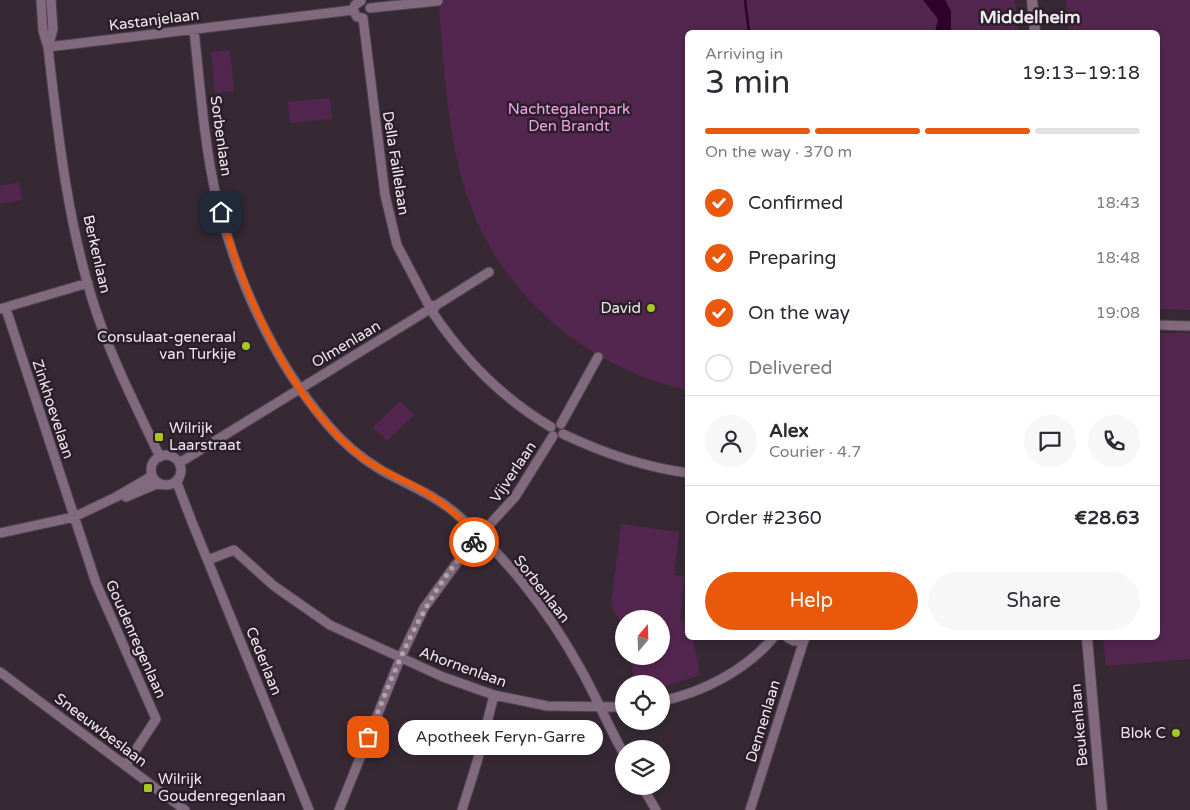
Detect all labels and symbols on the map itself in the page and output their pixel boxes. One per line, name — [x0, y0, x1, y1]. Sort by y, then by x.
street label: Kastanjelaan — [108, 6, 200, 34]
district label: Middelheim — [979, 6, 1081, 28]
street label: Sorbenlaan — [206, 95, 236, 177]
park label: Nachtegalenpark Den Brandt — [508, 100, 630, 135]
street label: Della Faillelaan — [379, 110, 413, 216]
pin — [200, 191, 242, 233]
street label: Berkenlaan — [79, 213, 115, 295]
place label: David — [600, 299, 641, 317]
marker: David — [645, 302, 657, 314]
street label: Olmenlaan — [308, 316, 384, 372]
place label: Consulaat-generaal van Turkije — [97, 328, 236, 363]
marker: Consulaat-generaal van Turkije — [240, 340, 252, 352]
street label: Zinkhoevelaan — [28, 357, 78, 461]
place label: Wilrijk Laarstraat — [169, 419, 242, 454]
marker: Wilrijk Laarstraat — [153, 431, 165, 443]
street label: Vijverlaan — [486, 438, 540, 506]
courier — [449, 517, 499, 567]
street label: Sorbenlaan — [510, 552, 574, 626]
street label: Goudenregenlaan — [102, 577, 170, 701]
north arrow — [615, 610, 670, 665]
street label: Cederlaan — [242, 624, 286, 698]
street label: Ahornenlaan — [417, 643, 509, 691]
street label: Dennenlaan — [742, 678, 784, 764]
street label: Beukenlaan — [1066, 683, 1092, 767]
street label: Sneeuwbeslaan — [51, 689, 151, 771]
pin — [347, 716, 389, 758]
callout: Apotheek Feryn-Garre — [398, 720, 603, 754]
place label: Blok C — [1120, 724, 1166, 742]
marker: Blok C — [1170, 727, 1182, 739]
place label: Wilrijk Goudenregenlaan — [158, 770, 286, 805]
marker: Wilrijk Goudenregenlaan — [142, 782, 154, 794]

